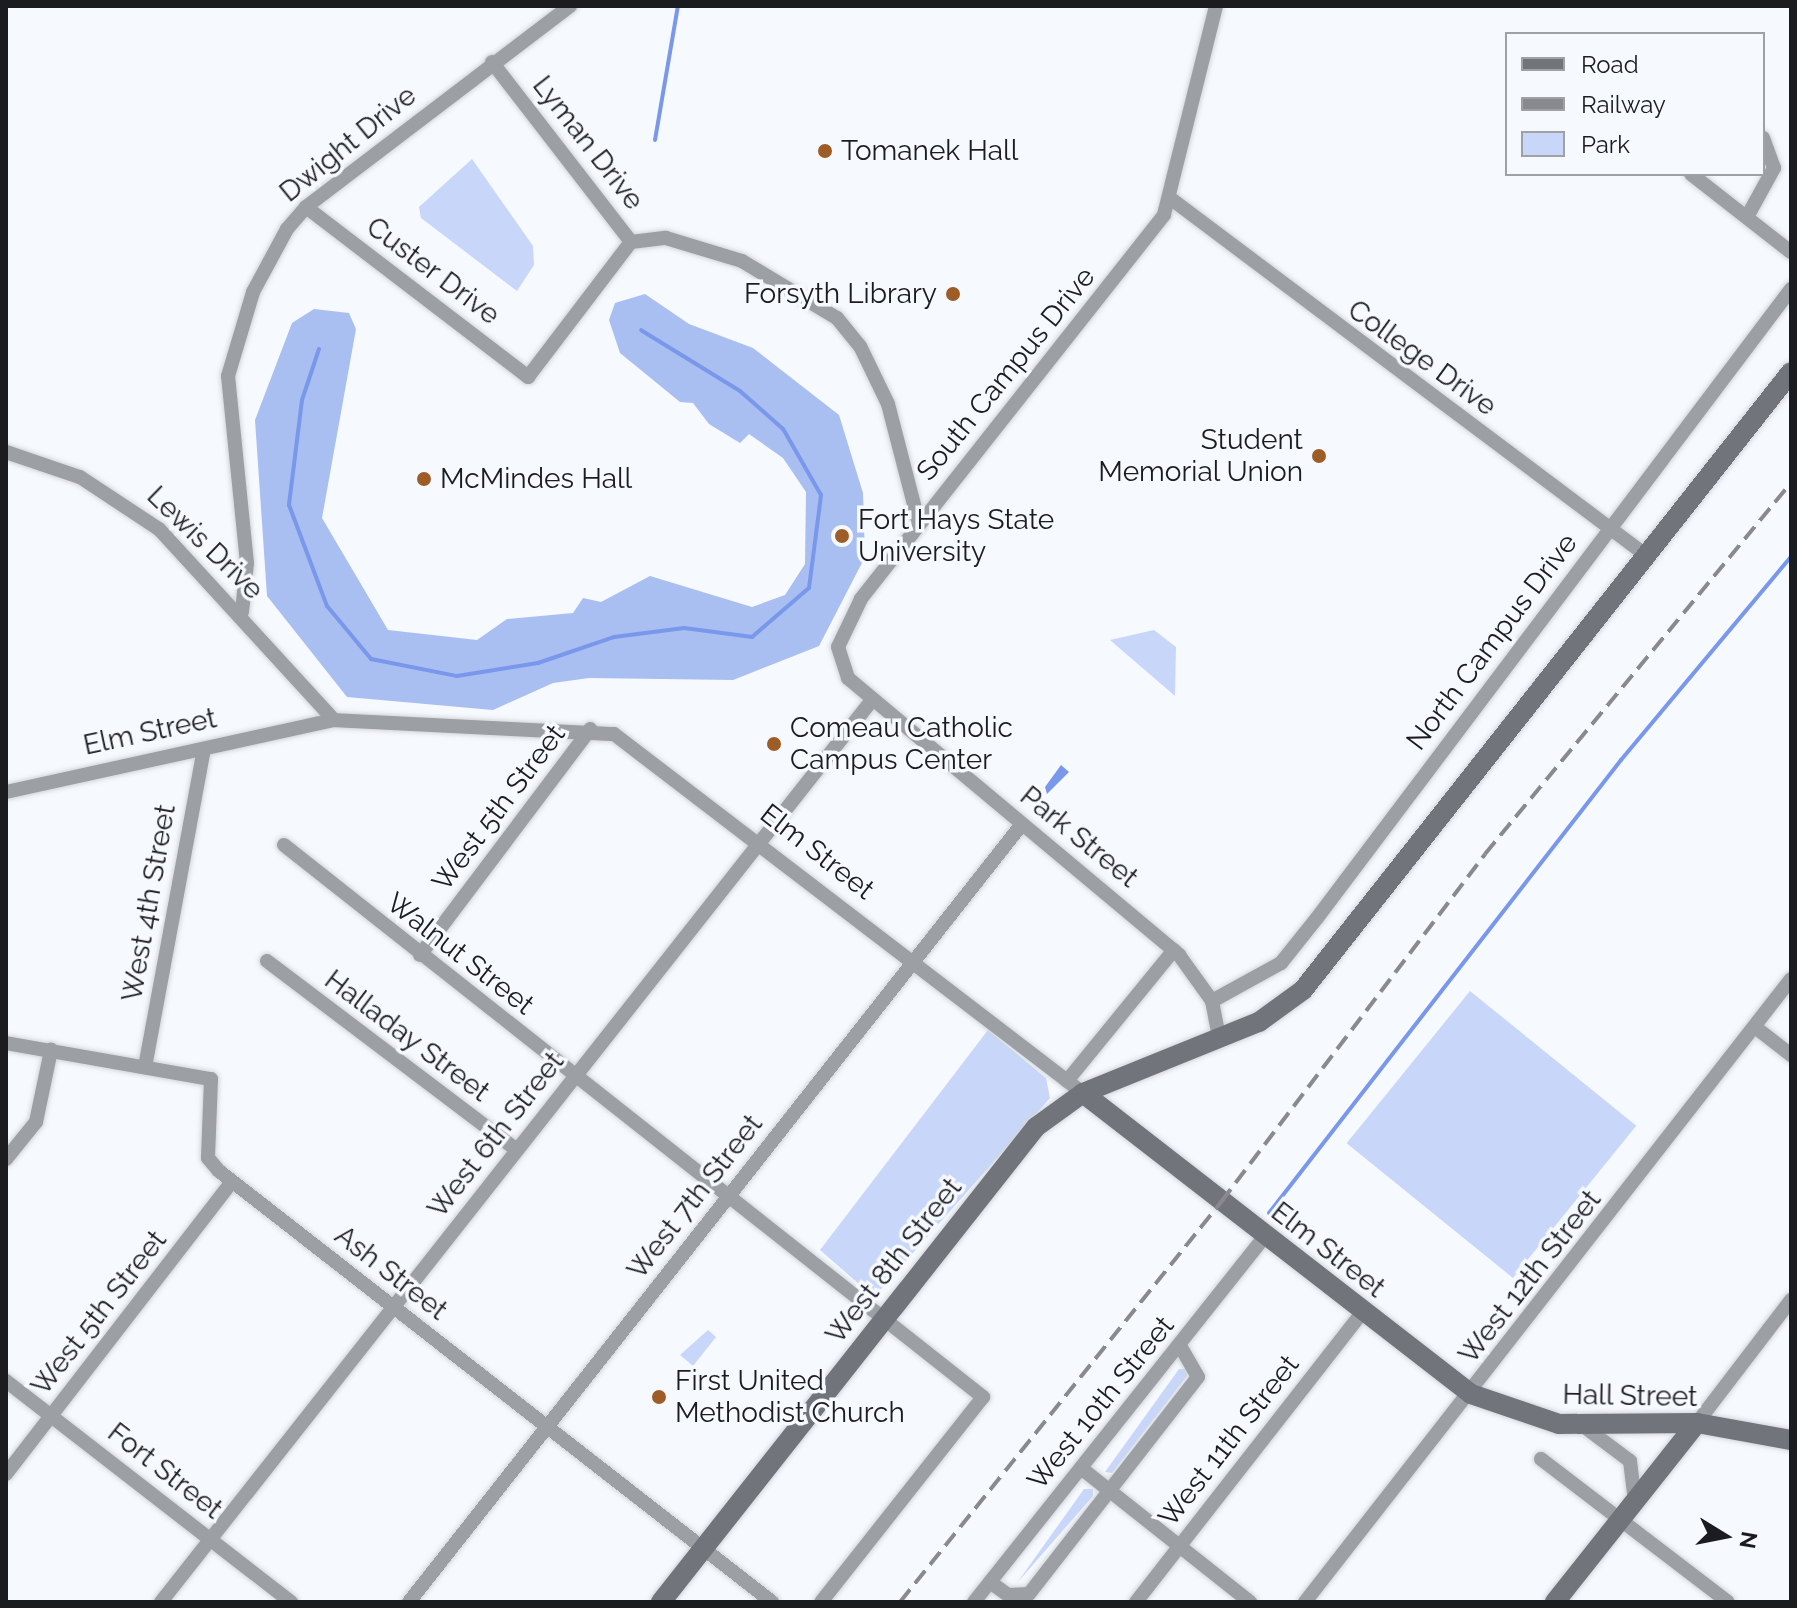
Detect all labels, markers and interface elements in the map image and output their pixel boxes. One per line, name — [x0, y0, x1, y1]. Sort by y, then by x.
legend — [1505, 32, 1765, 176]
text: Road — [1581, 50, 1639, 79]
street label: Lyman Drive — [525, 69, 651, 217]
street label: Dwight Drive — [273, 79, 423, 209]
text: Railway — [1581, 90, 1666, 119]
text: Park — [1581, 130, 1630, 159]
place label: Tomanek Hall — [841, 134, 1018, 168]
marker: Tomanek Hall — [816, 142, 834, 160]
street label: Custer Drive — [360, 210, 506, 332]
street label: South Campus Drive — [910, 261, 1102, 487]
place label: Forsyth Library — [744, 277, 937, 311]
marker: Forsyth Library — [944, 285, 962, 303]
street label: College Drive — [1341, 293, 1503, 423]
place label: Student Memorial Union — [1098, 423, 1303, 489]
marker: Student Memorial Union — [1310, 447, 1328, 465]
place label: McMindes Hall — [440, 462, 632, 496]
marker: McMindes Hall — [415, 470, 433, 488]
street label: Lewis Drive — [140, 479, 270, 607]
place label: Fort Hays State University — [858, 503, 1054, 569]
marker: Fort Hays State University — [833, 527, 851, 545]
street label: North Campus Drive — [1400, 527, 1584, 757]
street label: Elm Street — [80, 702, 220, 762]
place label: Comeau Catholic Campus Center — [790, 711, 1013, 777]
street label: West 5th Street — [426, 718, 572, 898]
marker: Comeau Catholic Campus Center — [765, 735, 783, 753]
street label: Park Street — [1013, 779, 1145, 895]
street label: Elm Street — [753, 797, 881, 907]
street label: West 4th Street — [115, 802, 183, 1004]
street label: Walnut Street — [380, 886, 540, 1022]
street label: Halladay Street — [318, 963, 496, 1109]
street label: West 6th Street — [421, 1045, 571, 1225]
street label: West 7th Street — [620, 1108, 770, 1286]
street label: West 8th Street — [819, 1171, 969, 1351]
street label: West 12th Street — [1452, 1184, 1608, 1370]
street label: Elm Street — [1264, 1195, 1392, 1305]
street label: Ash Street — [328, 1219, 454, 1327]
street label: West 5th Street — [24, 1224, 174, 1402]
street label: West 10th Street — [1021, 1309, 1181, 1497]
street label: West 11th Street — [1152, 1349, 1306, 1533]
place label: First United Methodist Church — [675, 1364, 905, 1430]
street label: Hall Street — [1562, 1378, 1698, 1414]
marker: First United Methodist Church — [650, 1388, 668, 1406]
street label: Fort Street — [101, 1416, 229, 1526]
north arrow — [1685, 1496, 1765, 1576]
text: N — [1734, 1530, 1763, 1551]

